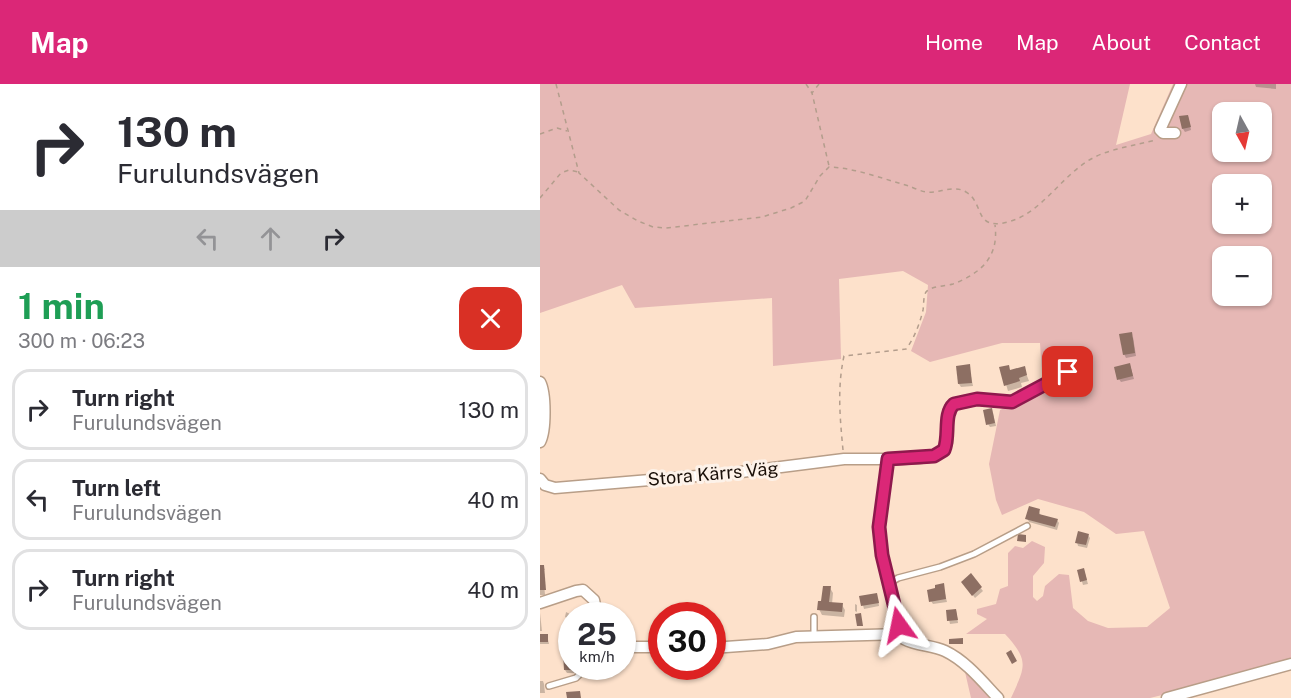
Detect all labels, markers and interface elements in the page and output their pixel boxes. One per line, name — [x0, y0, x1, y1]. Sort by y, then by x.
text: Map — [30, 26, 89, 59]
text: Home — [925, 30, 983, 55]
text: Map — [1016, 30, 1059, 55]
text: About — [1092, 30, 1151, 55]
text: Contact — [1184, 30, 1261, 55]
north arrow — [1212, 102, 1272, 162]
map controls — [1212, 102, 1272, 306]
text: 130 m — [117, 107, 237, 156]
icon: right — [18, 108, 96, 186]
text: Furulundsvägen — [117, 157, 319, 189]
button: + — [1212, 174, 1272, 234]
icon: left — [191, 222, 224, 255]
icon: ahead — [254, 222, 287, 255]
icon: right — [317, 222, 350, 255]
button: − — [1212, 246, 1272, 306]
text: 1 min — [18, 285, 105, 327]
button: close — [459, 287, 522, 350]
text: 300 m · 06:23 — [18, 329, 145, 353]
pin — [1042, 346, 1093, 397]
icon: arrive — [1051, 355, 1084, 388]
text: Turn right — [72, 385, 175, 411]
icon: right — [21, 393, 54, 426]
text: 130 m — [458, 397, 519, 423]
text: Furulundsvägen — [72, 411, 222, 435]
street label: Stora Kärrs Väg — [647, 457, 779, 490]
text: Turn left — [72, 475, 161, 501]
icon: left — [21, 483, 54, 516]
text: 40 m — [467, 487, 519, 513]
text: Furulundsvägen — [72, 501, 222, 525]
text: Turn right — [72, 565, 175, 591]
icon: right — [21, 573, 54, 606]
text: 40 m — [467, 577, 519, 603]
text: Furulundsvägen — [72, 591, 222, 615]
position arrow — [867, 593, 931, 657]
speed limit sign: 30 — [648, 602, 726, 680]
text: 25 — [577, 616, 617, 652]
text: km/h — [579, 648, 615, 665]

